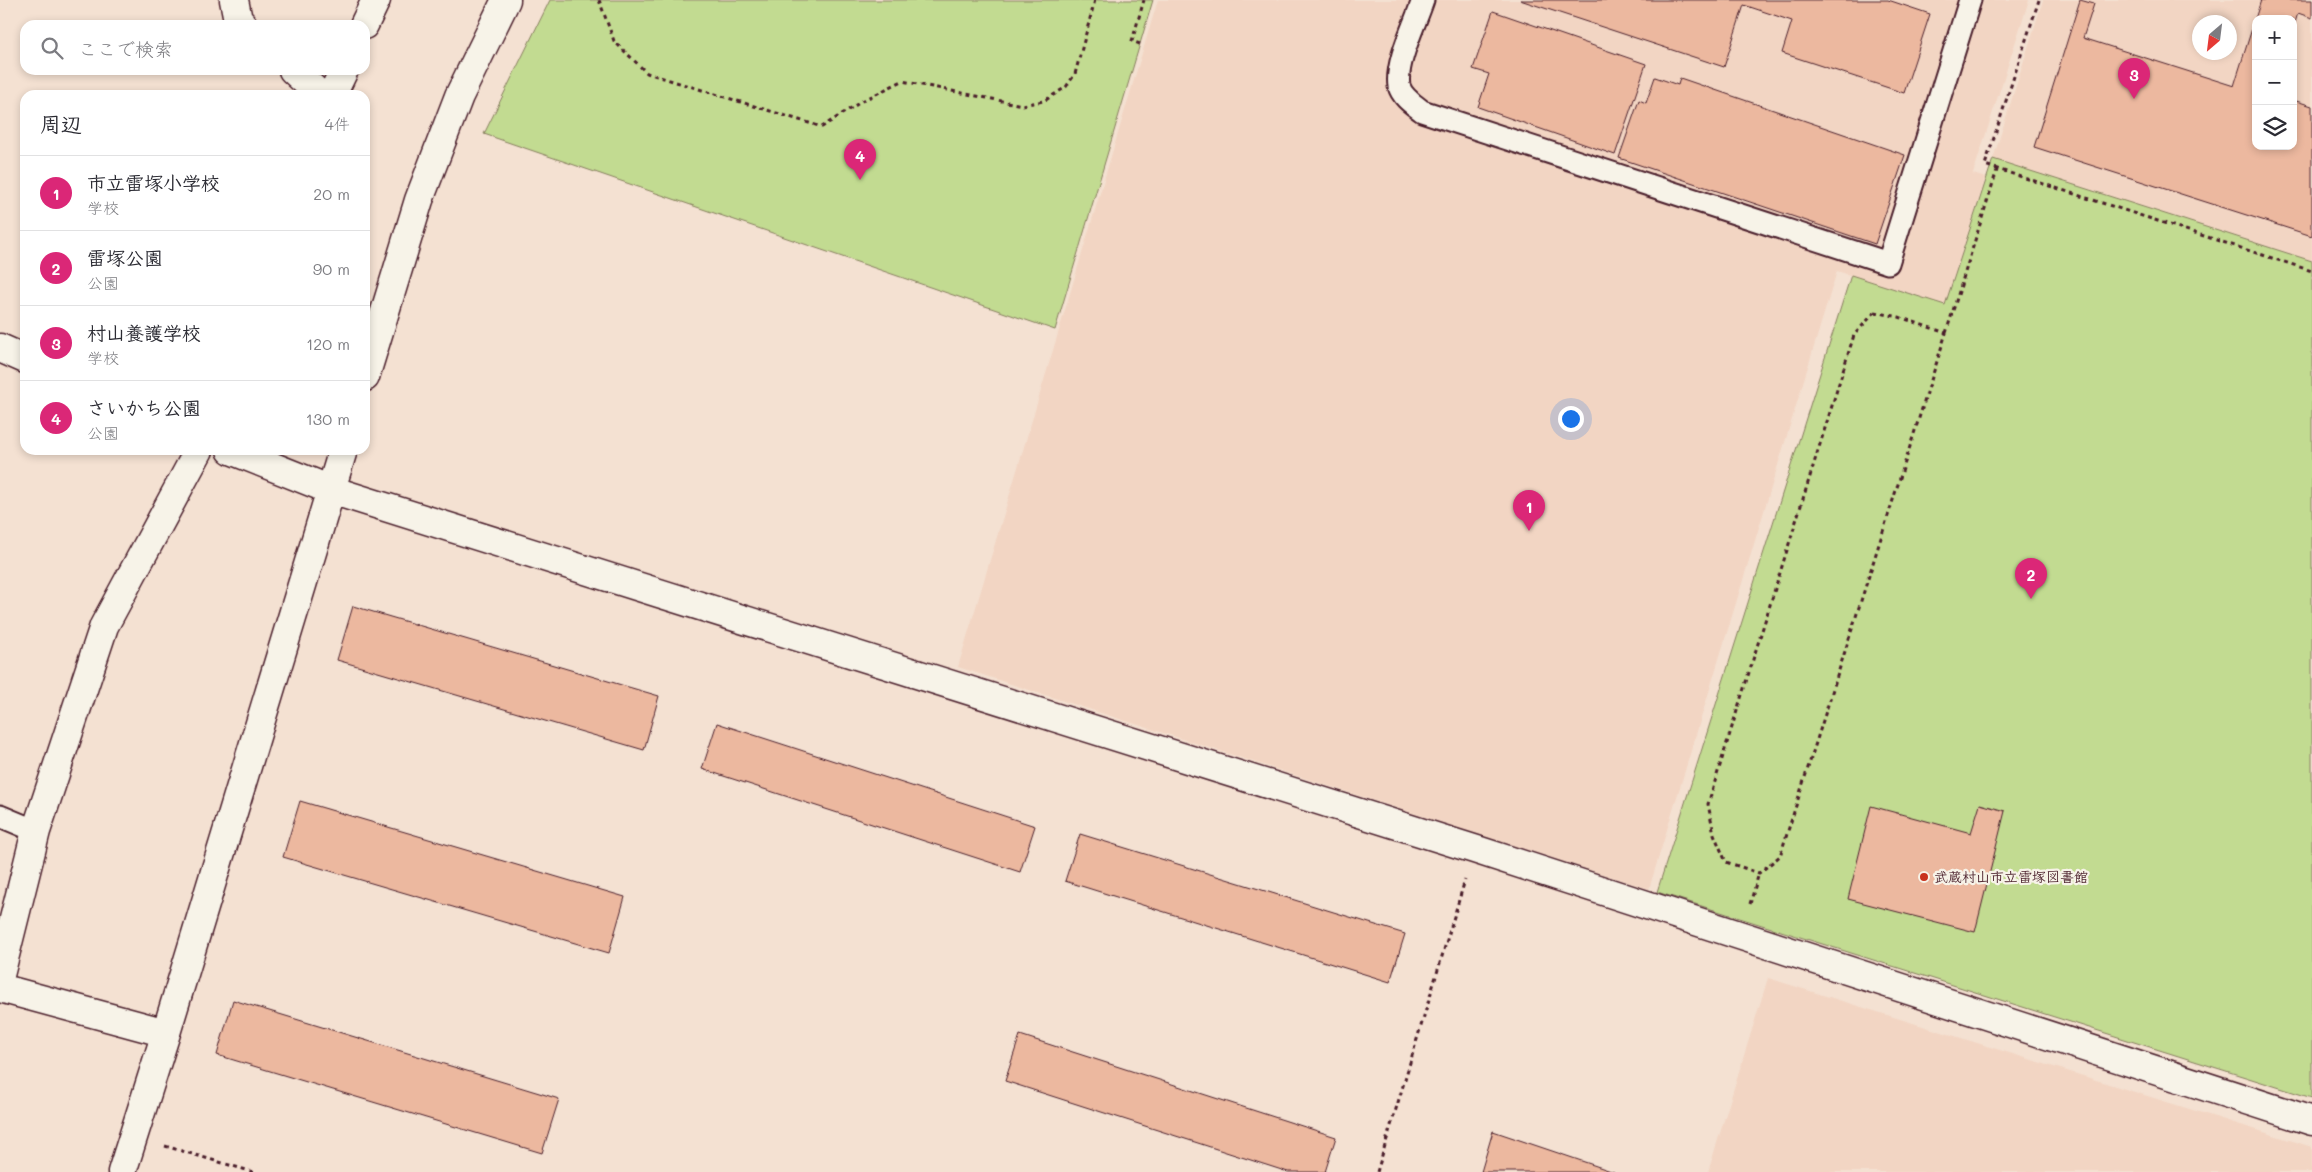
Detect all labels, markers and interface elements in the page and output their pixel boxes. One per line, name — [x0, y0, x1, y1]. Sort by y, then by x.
north arrow — [2192, 15, 2237, 60]
map controls — [2252, 15, 2297, 150]
button: + — [2252, 15, 2297, 60]
search box — [20, 20, 370, 75]
icon: search — [38, 34, 66, 62]
text: ここで検索 — [78, 36, 173, 61]
pin: 3 — [2118, 58, 2150, 99]
button: − — [2252, 60, 2297, 105]
button: layers — [2252, 105, 2297, 150]
text: 周辺 — [40, 110, 82, 137]
text: 4件 — [325, 113, 350, 134]
pin: 4 — [844, 139, 876, 180]
text: 市立雷塚小学校 — [87, 170, 220, 195]
text: 1 — [52, 183, 60, 204]
text: 20 m — [313, 183, 350, 204]
text: 学校 — [87, 197, 119, 218]
text: 雷塚公園 — [87, 245, 163, 270]
text: 2 — [52, 258, 60, 279]
text: 90 m — [313, 258, 350, 279]
text: 公園 — [87, 272, 119, 293]
text: 村山養護学校 — [87, 320, 201, 345]
text: 3 — [51, 333, 61, 354]
text: 120 m — [306, 333, 350, 354]
text: 学校 — [87, 347, 119, 368]
text: さいかち公園 — [87, 395, 201, 420]
your location — [1558, 406, 1584, 432]
text: 4 — [51, 408, 61, 429]
text: 130 m — [306, 408, 350, 429]
text: 公園 — [87, 422, 119, 443]
pin: 1 — [1513, 490, 1545, 531]
pin: 2 — [2015, 558, 2047, 599]
place label: 武蔵村山市立雷塚図書館 — [1934, 867, 2088, 886]
marker: 武蔵村山市立雷塚図書館 — [1918, 871, 1930, 883]

